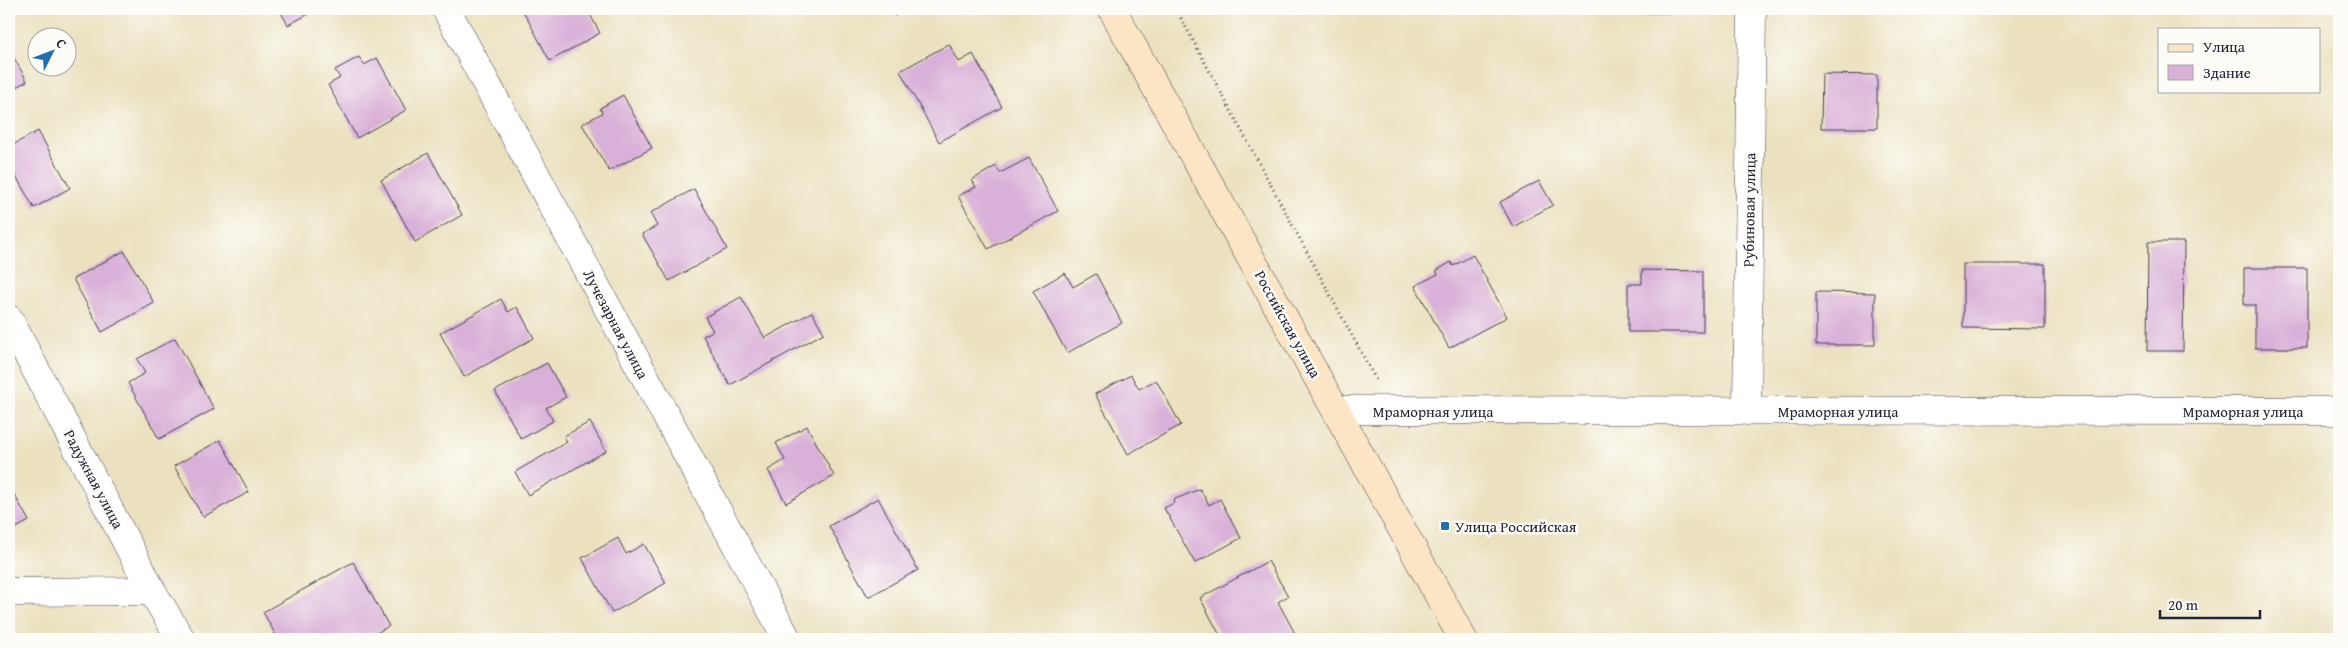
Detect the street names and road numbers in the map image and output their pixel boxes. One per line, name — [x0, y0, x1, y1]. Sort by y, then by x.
street label: Рубиновая улица — [1738, 152, 1761, 267]
street label: Лучезарная улица — [578, 266, 654, 383]
street label: Российская улица — [1250, 266, 1327, 382]
street label: Мраморная улица — [1373, 401, 1494, 422]
street label: Мраморная улица — [1778, 401, 1899, 422]
street label: Мраморная улица — [2183, 401, 2304, 422]
street label: Радужная улица — [59, 426, 129, 533]

